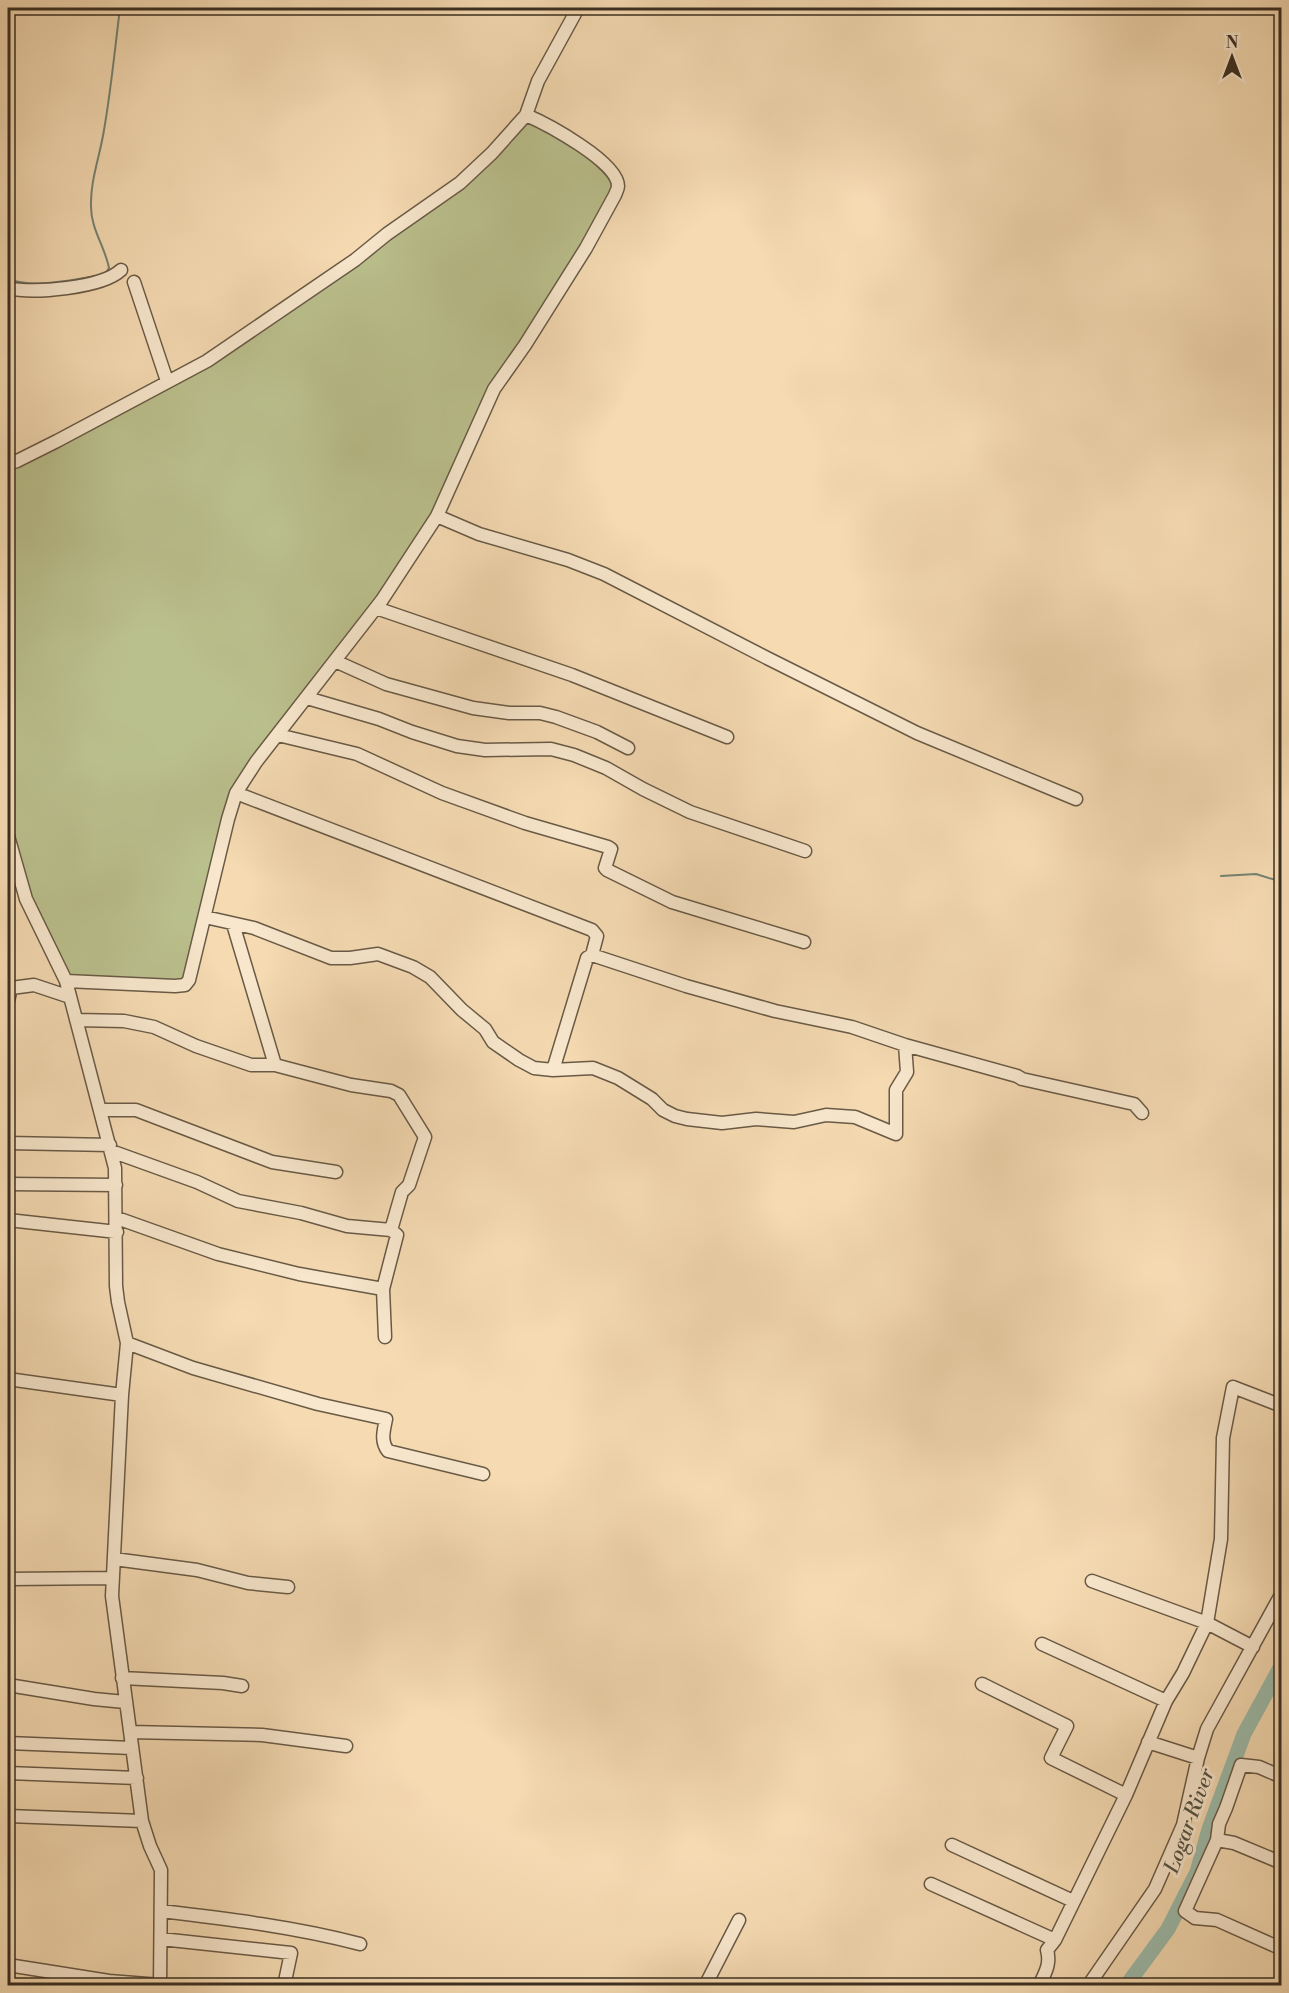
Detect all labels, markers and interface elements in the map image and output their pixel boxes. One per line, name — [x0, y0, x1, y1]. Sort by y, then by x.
north arrow — [1202, 27, 1262, 87]
text: N — [1226, 33, 1239, 53]
water label: Logar River — [1159, 1764, 1221, 1878]

